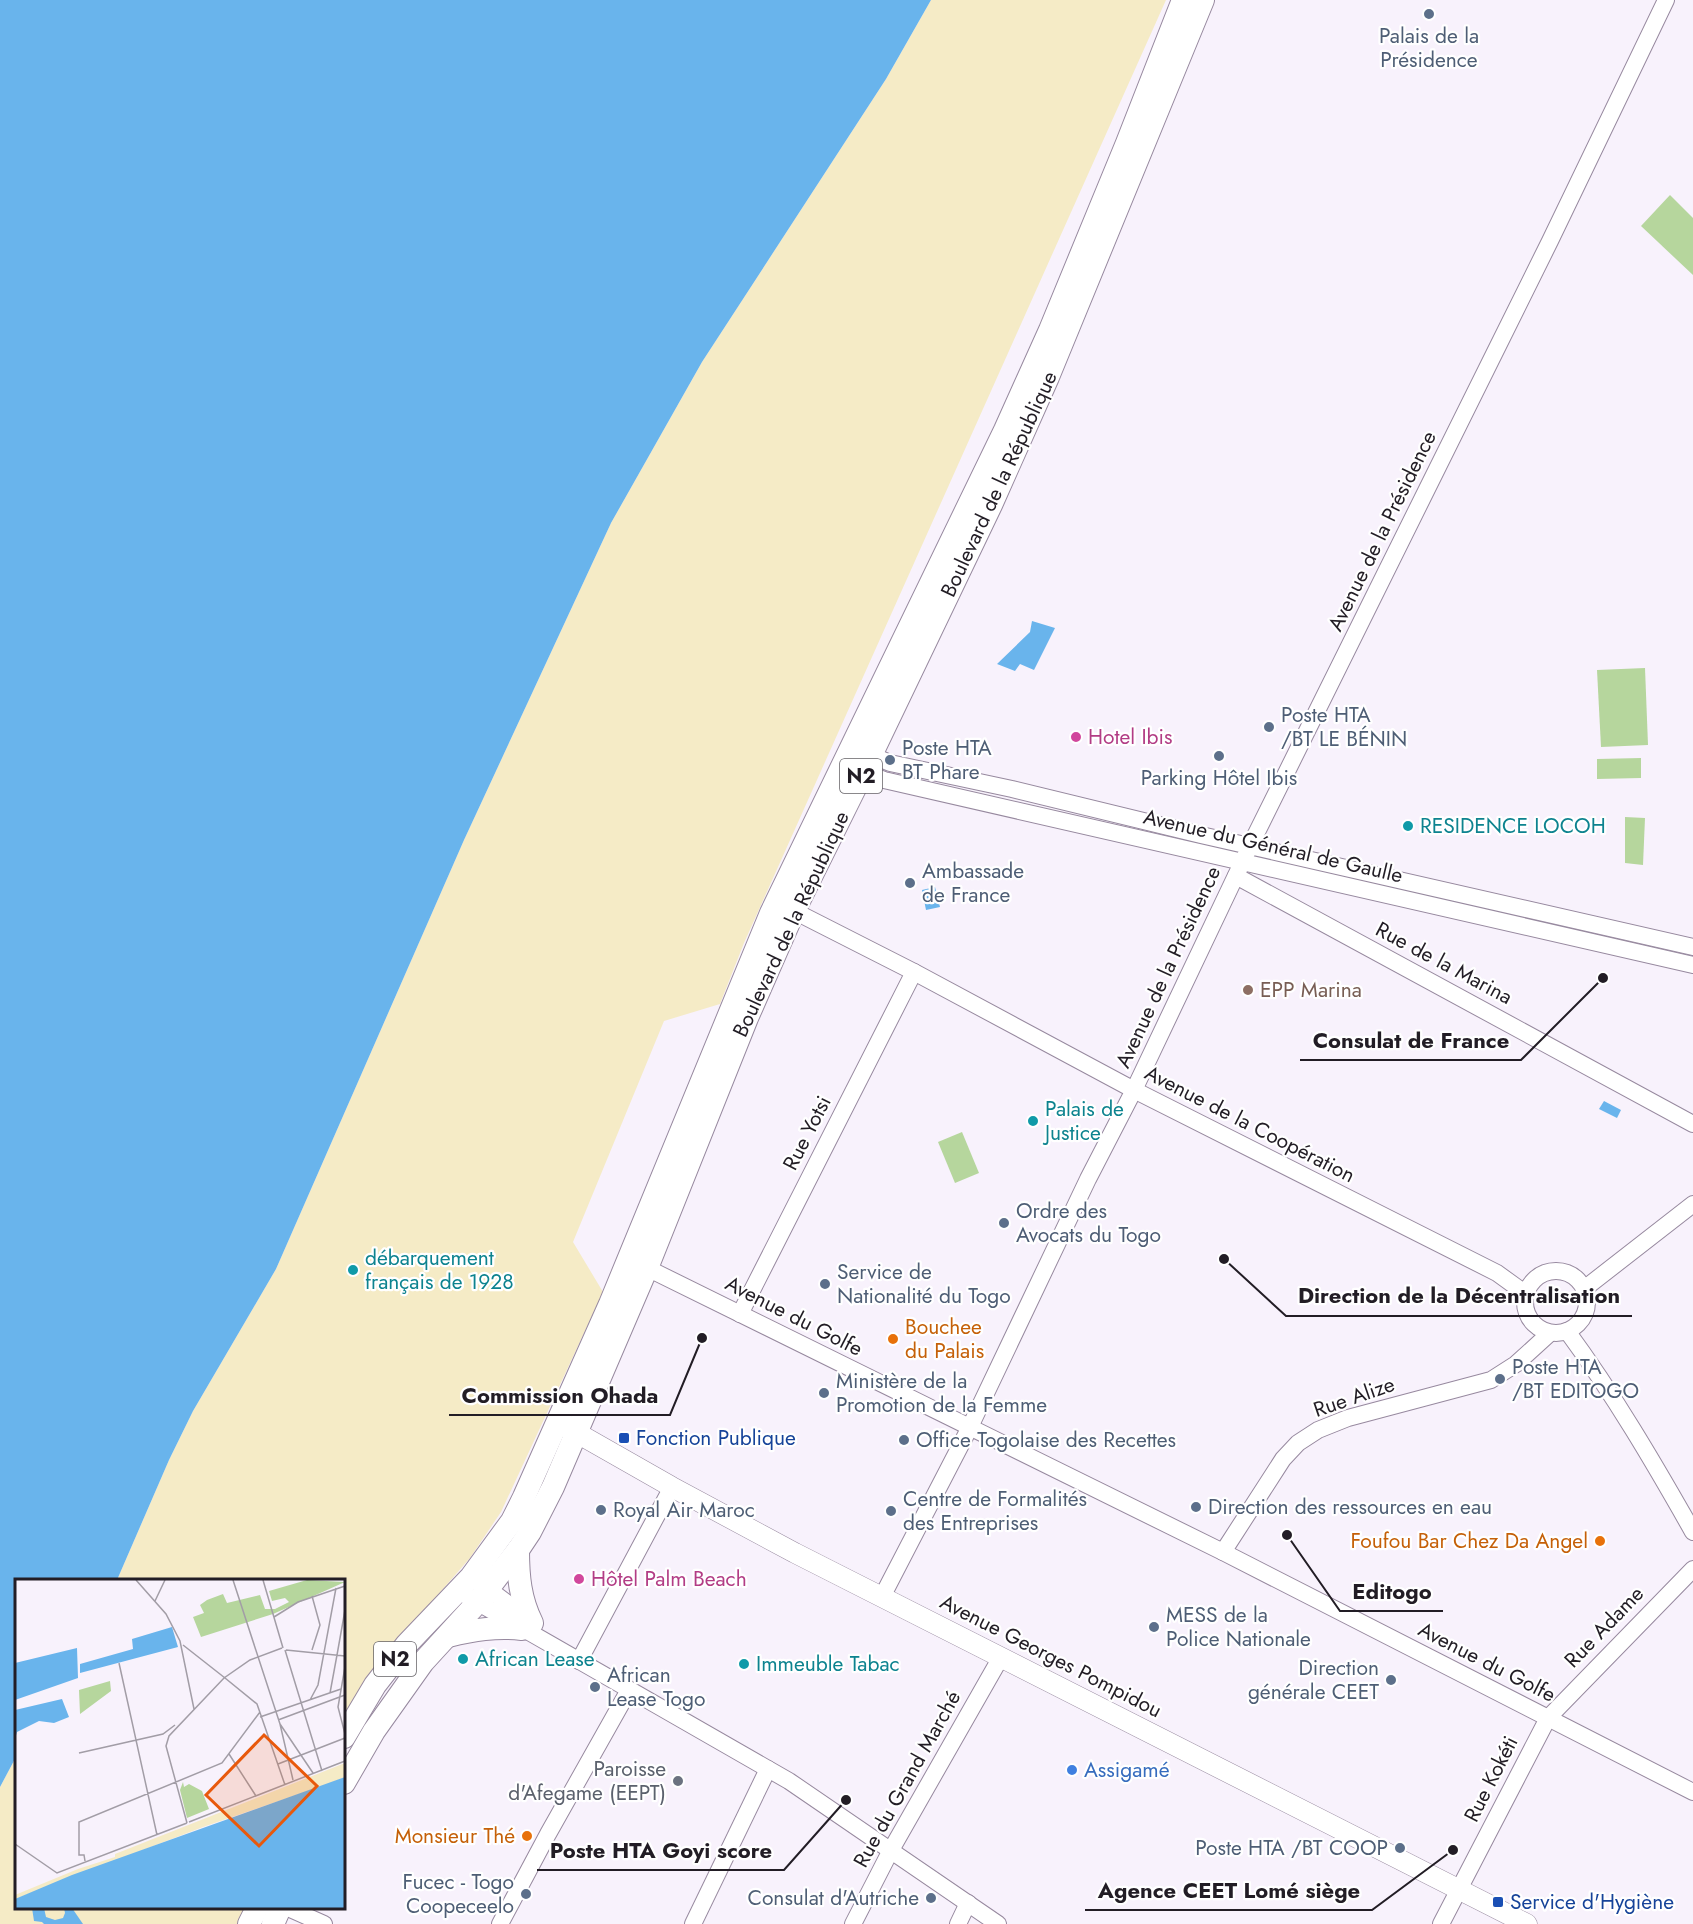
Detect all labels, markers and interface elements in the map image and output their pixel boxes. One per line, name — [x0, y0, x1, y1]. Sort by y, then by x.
marker: Palais de la Présidence — [1422, 7, 1436, 21]
place label: Palais de la Présidence — [1379, 21, 1479, 75]
street label: Boulevard de la République — [933, 366, 1065, 602]
street label: Avenue de la Présidence — [1320, 426, 1444, 636]
place label: Poste HTA /BT LE BÉNIN — [1281, 700, 1407, 754]
marker: Poste HTA /BT LE BÉNIN — [1262, 720, 1276, 734]
place label: Hotel Ibis — [1088, 722, 1173, 752]
marker: Hotel Ibis — [1069, 730, 1083, 744]
place label: Poste HTA BT Phare — [902, 733, 992, 787]
marker: Parking Hôtel Ibis — [1212, 749, 1226, 763]
marker: Poste HTA BT Phare — [883, 753, 897, 767]
road number: N2 — [840, 759, 882, 793]
place label: Parking Hôtel Ibis — [1141, 763, 1297, 793]
street label: Avenue du Général de Gaulle — [1140, 802, 1406, 890]
street label: Boulevard de la République — [725, 806, 857, 1042]
place label: RESIDENCE LOCOH — [1420, 811, 1606, 841]
marker: RESIDENCE LOCOH — [1401, 819, 1415, 833]
place label: Ambassade de France — [922, 856, 1024, 910]
street label: Avenue de la Présidence — [1108, 861, 1228, 1073]
marker: Ambassade de France — [903, 876, 917, 890]
street label: Rue de la Marina — [1370, 914, 1518, 1012]
place label: EPP Marina — [1260, 975, 1362, 1005]
marker: EPP Marina — [1241, 983, 1255, 997]
callout: Consulat de France — [1300, 1020, 1521, 1060]
text: Consulat de France — [1313, 1024, 1509, 1056]
street label: Avenue de la Coopération — [1140, 1058, 1360, 1190]
street label: Rue Yotsi — [775, 1091, 839, 1175]
place label: Palais de Justice — [1042, 1094, 1124, 1148]
marker: Palais de Justice — [1026, 1114, 1040, 1128]
place label: Ordre des Avocats du Togo — [1016, 1196, 1161, 1250]
marker: Ordre des Avocats du Togo — [997, 1216, 1011, 1230]
place label: débarquement français de 1928 — [365, 1243, 514, 1297]
place label: Service de Nationalité du Togo — [837, 1257, 1011, 1311]
marker: débarquement français de 1928 — [346, 1263, 360, 1277]
street label: Avenue du Golfe — [720, 1268, 868, 1364]
callout: Direction de la Décentralisation — [1286, 1276, 1632, 1316]
marker: Service de Nationalité du Togo — [818, 1277, 832, 1291]
text: Direction de la Décentralisation — [1298, 1279, 1620, 1311]
place label: Bouchee du Palais — [905, 1312, 984, 1366]
marker: Bouchee du Palais — [886, 1332, 900, 1346]
place label: Poste HTA /BT EDITOGO — [1512, 1352, 1639, 1406]
place label: Ministère de la Promotion de la Femme — [836, 1366, 1047, 1420]
street label: Rue Alize — [1309, 1369, 1399, 1425]
marker: Poste HTA /BT EDITOGO — [1493, 1372, 1507, 1386]
callout: Commission Ohada — [449, 1375, 670, 1415]
text: Commission Ohada — [462, 1379, 658, 1411]
marker: Ministère de la Promotion de la Femme — [817, 1386, 831, 1400]
place label: Fonction Publique — [636, 1423, 796, 1453]
place label: Office Togolaise des Recettes — [916, 1425, 1176, 1455]
marker: Fonction Publique — [617, 1431, 631, 1445]
marker: Office Togolaise des Recettes — [897, 1433, 911, 1447]
place label: Centre de Formalités des Entreprises — [903, 1484, 1087, 1538]
place label: Direction des ressources en eau — [1208, 1492, 1492, 1522]
place label: Royal Air Maroc — [613, 1495, 755, 1525]
marker: Direction des ressources en eau — [1189, 1500, 1203, 1514]
marker: Royal Air Maroc — [594, 1503, 608, 1517]
marker: Centre de Formalités des Entreprises — [884, 1504, 898, 1518]
place label: Foufou Bar Chez Da Angel — [1350, 1526, 1588, 1556]
marker: Foufou Bar Chez Da Angel — [1593, 1534, 1607, 1548]
place label: Hôtel Palm Beach — [591, 1564, 747, 1594]
callout: Editogo — [1340, 1571, 1443, 1611]
marker: Hôtel Palm Beach — [572, 1572, 586, 1586]
text: Editogo — [1352, 1575, 1432, 1607]
inset map — [15, 1579, 345, 1909]
street label: Rue Adame — [1557, 1579, 1651, 1674]
street label: Avenue Georges Pompidou — [935, 1587, 1167, 1725]
place label: MESS de la Police Nationale — [1166, 1600, 1311, 1654]
street label: Avenue du Golfe — [1413, 1614, 1561, 1710]
marker: MESS de la Police Nationale — [1147, 1620, 1161, 1634]
road number: N2 — [374, 1642, 416, 1676]
place label: African Lease — [475, 1644, 595, 1674]
place label: Immeuble Tabac — [756, 1649, 900, 1679]
marker: African Lease — [456, 1652, 470, 1666]
place label: Direction générale CEET — [1248, 1653, 1379, 1707]
marker: Immeuble Tabac — [737, 1657, 751, 1671]
place label: African Lease Togo — [607, 1660, 706, 1714]
marker: Direction générale CEET — [1384, 1673, 1398, 1687]
marker: African Lease Togo — [588, 1680, 602, 1694]
street label: Rue du Grand Marché — [846, 1685, 968, 1873]
street label: Rue Kokéti — [1457, 1731, 1525, 1827]
place label: Paroisse d'Afegame (EEPT) — [508, 1754, 666, 1808]
place label: Assigamé — [1084, 1755, 1170, 1785]
marker: Assigamé — [1065, 1763, 1079, 1777]
marker: Paroisse d'Afegame (EEPT) — [671, 1774, 685, 1788]
place label: Monsieur Thé — [395, 1821, 515, 1851]
marker: Monsieur Thé — [520, 1829, 534, 1843]
callout: Poste HTA Goyi score — [537, 1830, 784, 1870]
place label: Poste HTA /BT COOP — [1195, 1833, 1388, 1863]
text: Poste HTA Goyi score — [550, 1834, 772, 1866]
marker: Poste HTA /BT COOP — [1393, 1841, 1407, 1855]
place label: Fucec - Togo Coopeceelo — [402, 1867, 514, 1921]
callout: Agence CEET Lomé siège — [1085, 1870, 1372, 1910]
text: Agence CEET Lomé siège — [1097, 1874, 1360, 1906]
place label: Consulat d'Autriche — [748, 1883, 919, 1913]
marker: Fucec - Togo Coopeceelo — [519, 1887, 533, 1901]
place label: Service d'Hygiène — [1510, 1887, 1674, 1917]
marker: Consulat d'Autriche — [924, 1891, 938, 1905]
marker: Service d'Hygiène — [1491, 1895, 1505, 1909]

